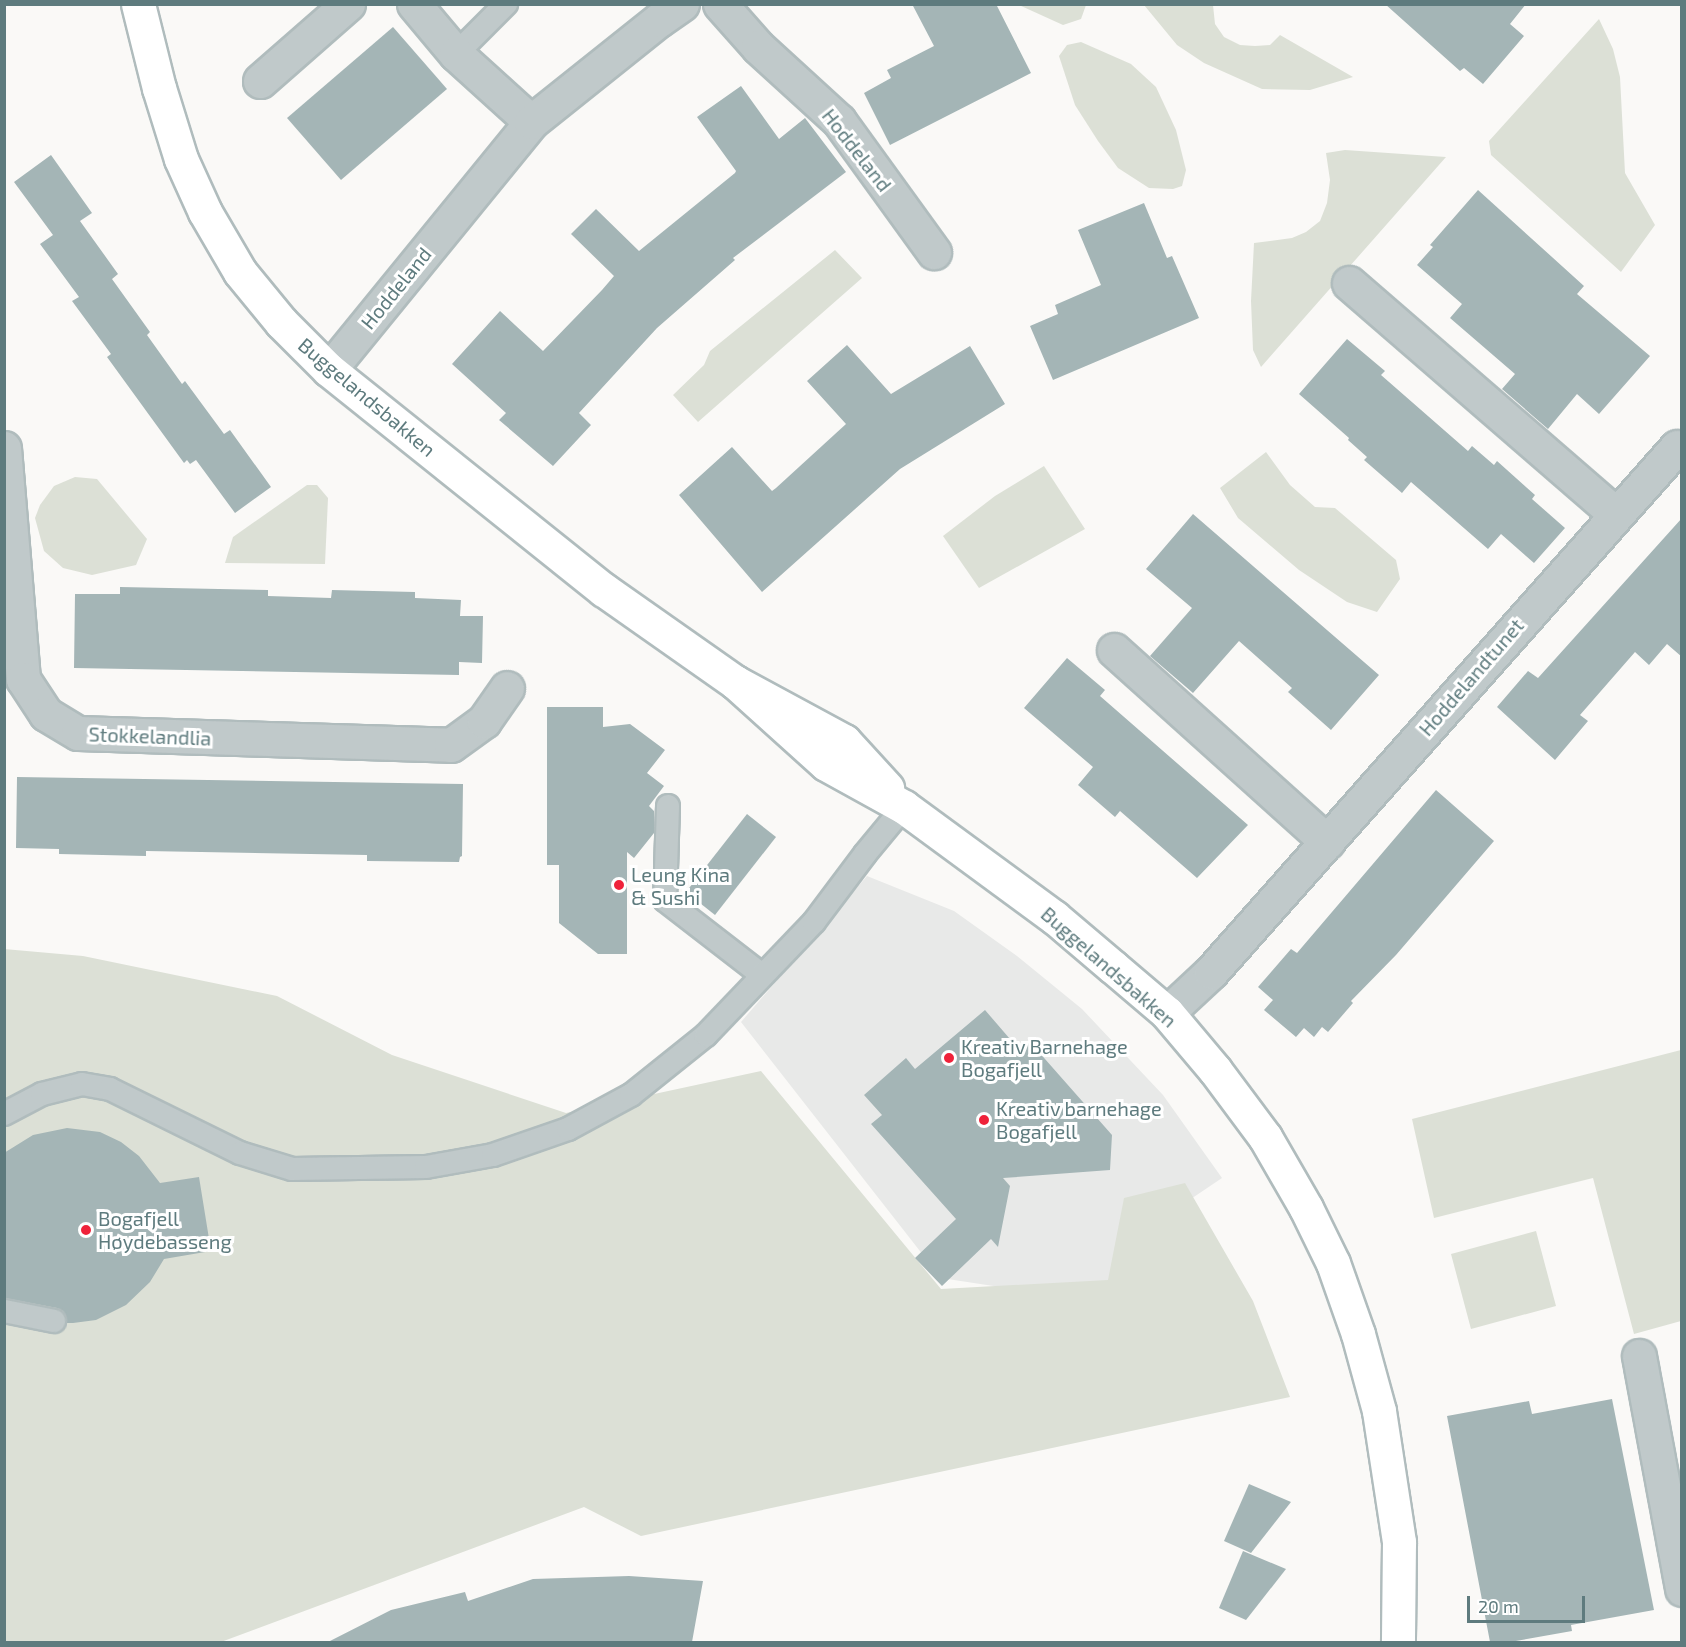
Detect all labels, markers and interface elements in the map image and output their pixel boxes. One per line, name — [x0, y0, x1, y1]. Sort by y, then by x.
street label: Hoddeland — [817, 104, 897, 196]
street label: Hoddeland — [356, 242, 436, 334]
street label: Buggelandsbakken — [294, 333, 440, 461]
street label: Hoddelandtunet — [1414, 614, 1528, 740]
street label: Stokkelandlia — [88, 722, 212, 750]
place label: Leung Kina & Sushi — [631, 862, 730, 909]
marker: Leung Kina & Sushi — [612, 878, 626, 892]
street label: Buggelandsbakken — [1036, 902, 1182, 1032]
place label: Kreativ Barnehage Bogafjell — [961, 1034, 1128, 1081]
marker: Kreativ Barnehage Bogafjell — [942, 1051, 956, 1065]
place label: Kreativ barnehage Bogafjell — [996, 1096, 1162, 1143]
marker: Kreativ barnehage Bogafjell — [977, 1113, 991, 1127]
place label: Bogafjell Høydebasseng — [98, 1206, 232, 1253]
marker: Bogafjell Høydebasseng — [79, 1223, 93, 1237]
scale bar — [1470, 1584, 1588, 1622]
text: 20 m — [1478, 1595, 1519, 1617]

